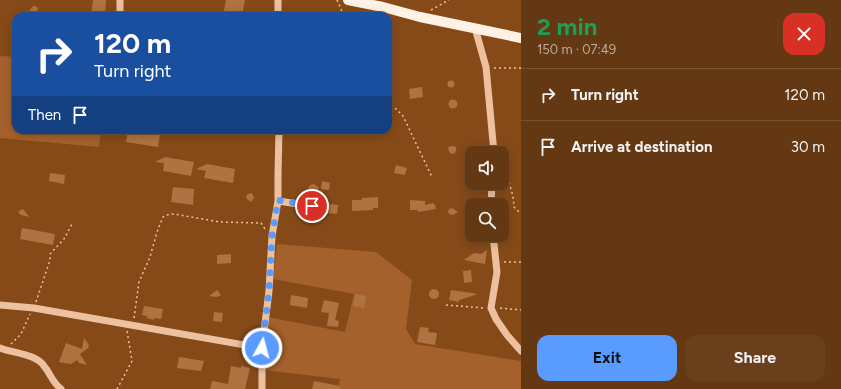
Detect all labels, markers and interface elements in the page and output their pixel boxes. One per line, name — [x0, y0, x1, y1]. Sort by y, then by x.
text: 2 min — [537, 12, 597, 41]
button: close — [783, 13, 825, 55]
text: 120 m — [94, 26, 171, 60]
icon: right — [28, 28, 80, 80]
text: 150 m · 07:49 — [537, 42, 616, 57]
text: Turn right — [94, 60, 171, 82]
icon: right — [537, 84, 559, 106]
text: Turn right — [571, 86, 639, 104]
text: 120 m — [784, 86, 825, 104]
icon: arrive — [69, 104, 91, 126]
text: Then — [28, 106, 61, 124]
icon: arrive — [537, 136, 559, 158]
text: Arrive at destination — [571, 138, 712, 156]
text: 30 m — [791, 138, 825, 156]
map controls — [465, 146, 509, 242]
button: sound — [465, 146, 509, 190]
pin — [295, 189, 329, 223]
icon: arrive — [301, 195, 323, 217]
button: search — [465, 198, 509, 242]
position arrow — [241, 327, 283, 369]
button: Exit — [537, 335, 677, 381]
button: Share — [685, 335, 825, 381]

